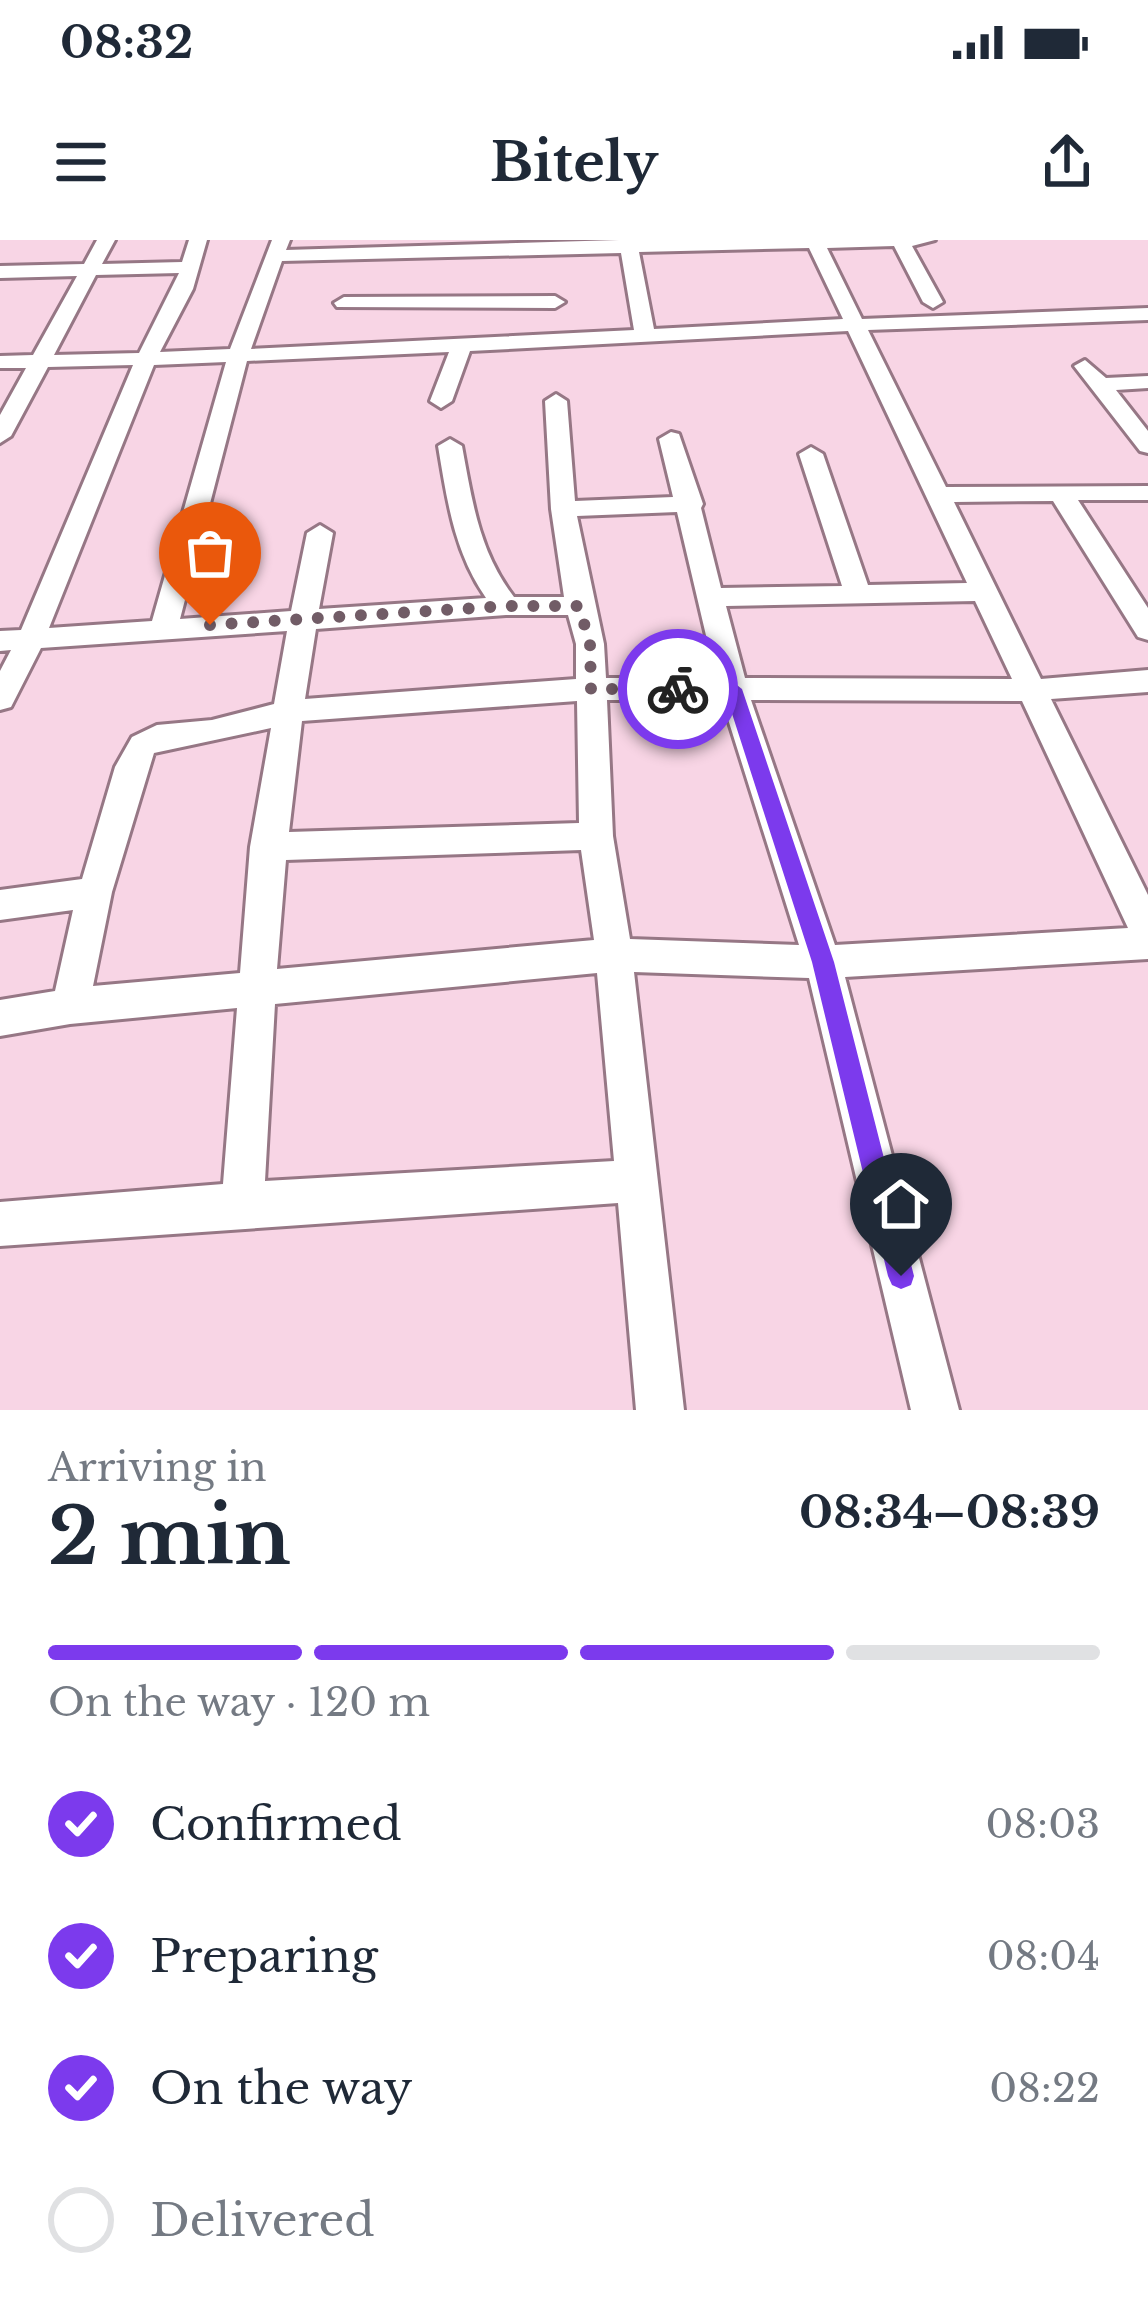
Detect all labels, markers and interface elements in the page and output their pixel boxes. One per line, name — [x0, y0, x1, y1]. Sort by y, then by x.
text: 08:32 — [60, 14, 193, 70]
icon: menu — [48, 129, 114, 195]
text: Bitely — [490, 129, 658, 196]
icon: share — [1034, 129, 1100, 195]
pin — [159, 502, 261, 625]
icon: bag — [177, 520, 243, 586]
courier — [618, 629, 738, 749]
icon: bike — [645, 656, 711, 722]
pin — [850, 1153, 952, 1276]
icon: home — [868, 1171, 934, 1237]
text: Arriving in — [48, 1443, 267, 1492]
text: 08:34–08:39 — [799, 1484, 1100, 1540]
text: 2 min — [48, 1488, 291, 1585]
text: On the way · 120 m — [48, 1678, 430, 1727]
icon: check — [48, 1791, 114, 1857]
text: Confirmed — [150, 1796, 402, 1852]
text: 08:03 — [986, 1800, 1100, 1849]
icon: check — [48, 1923, 114, 1989]
text: Preparing — [150, 1928, 378, 1984]
text: 08:04 — [987, 1932, 1100, 1981]
icon: check — [48, 2055, 114, 2121]
text: On the way — [150, 2060, 413, 2116]
text: 08:22 — [989, 2064, 1100, 2113]
text: Delivered — [150, 2192, 375, 2248]

